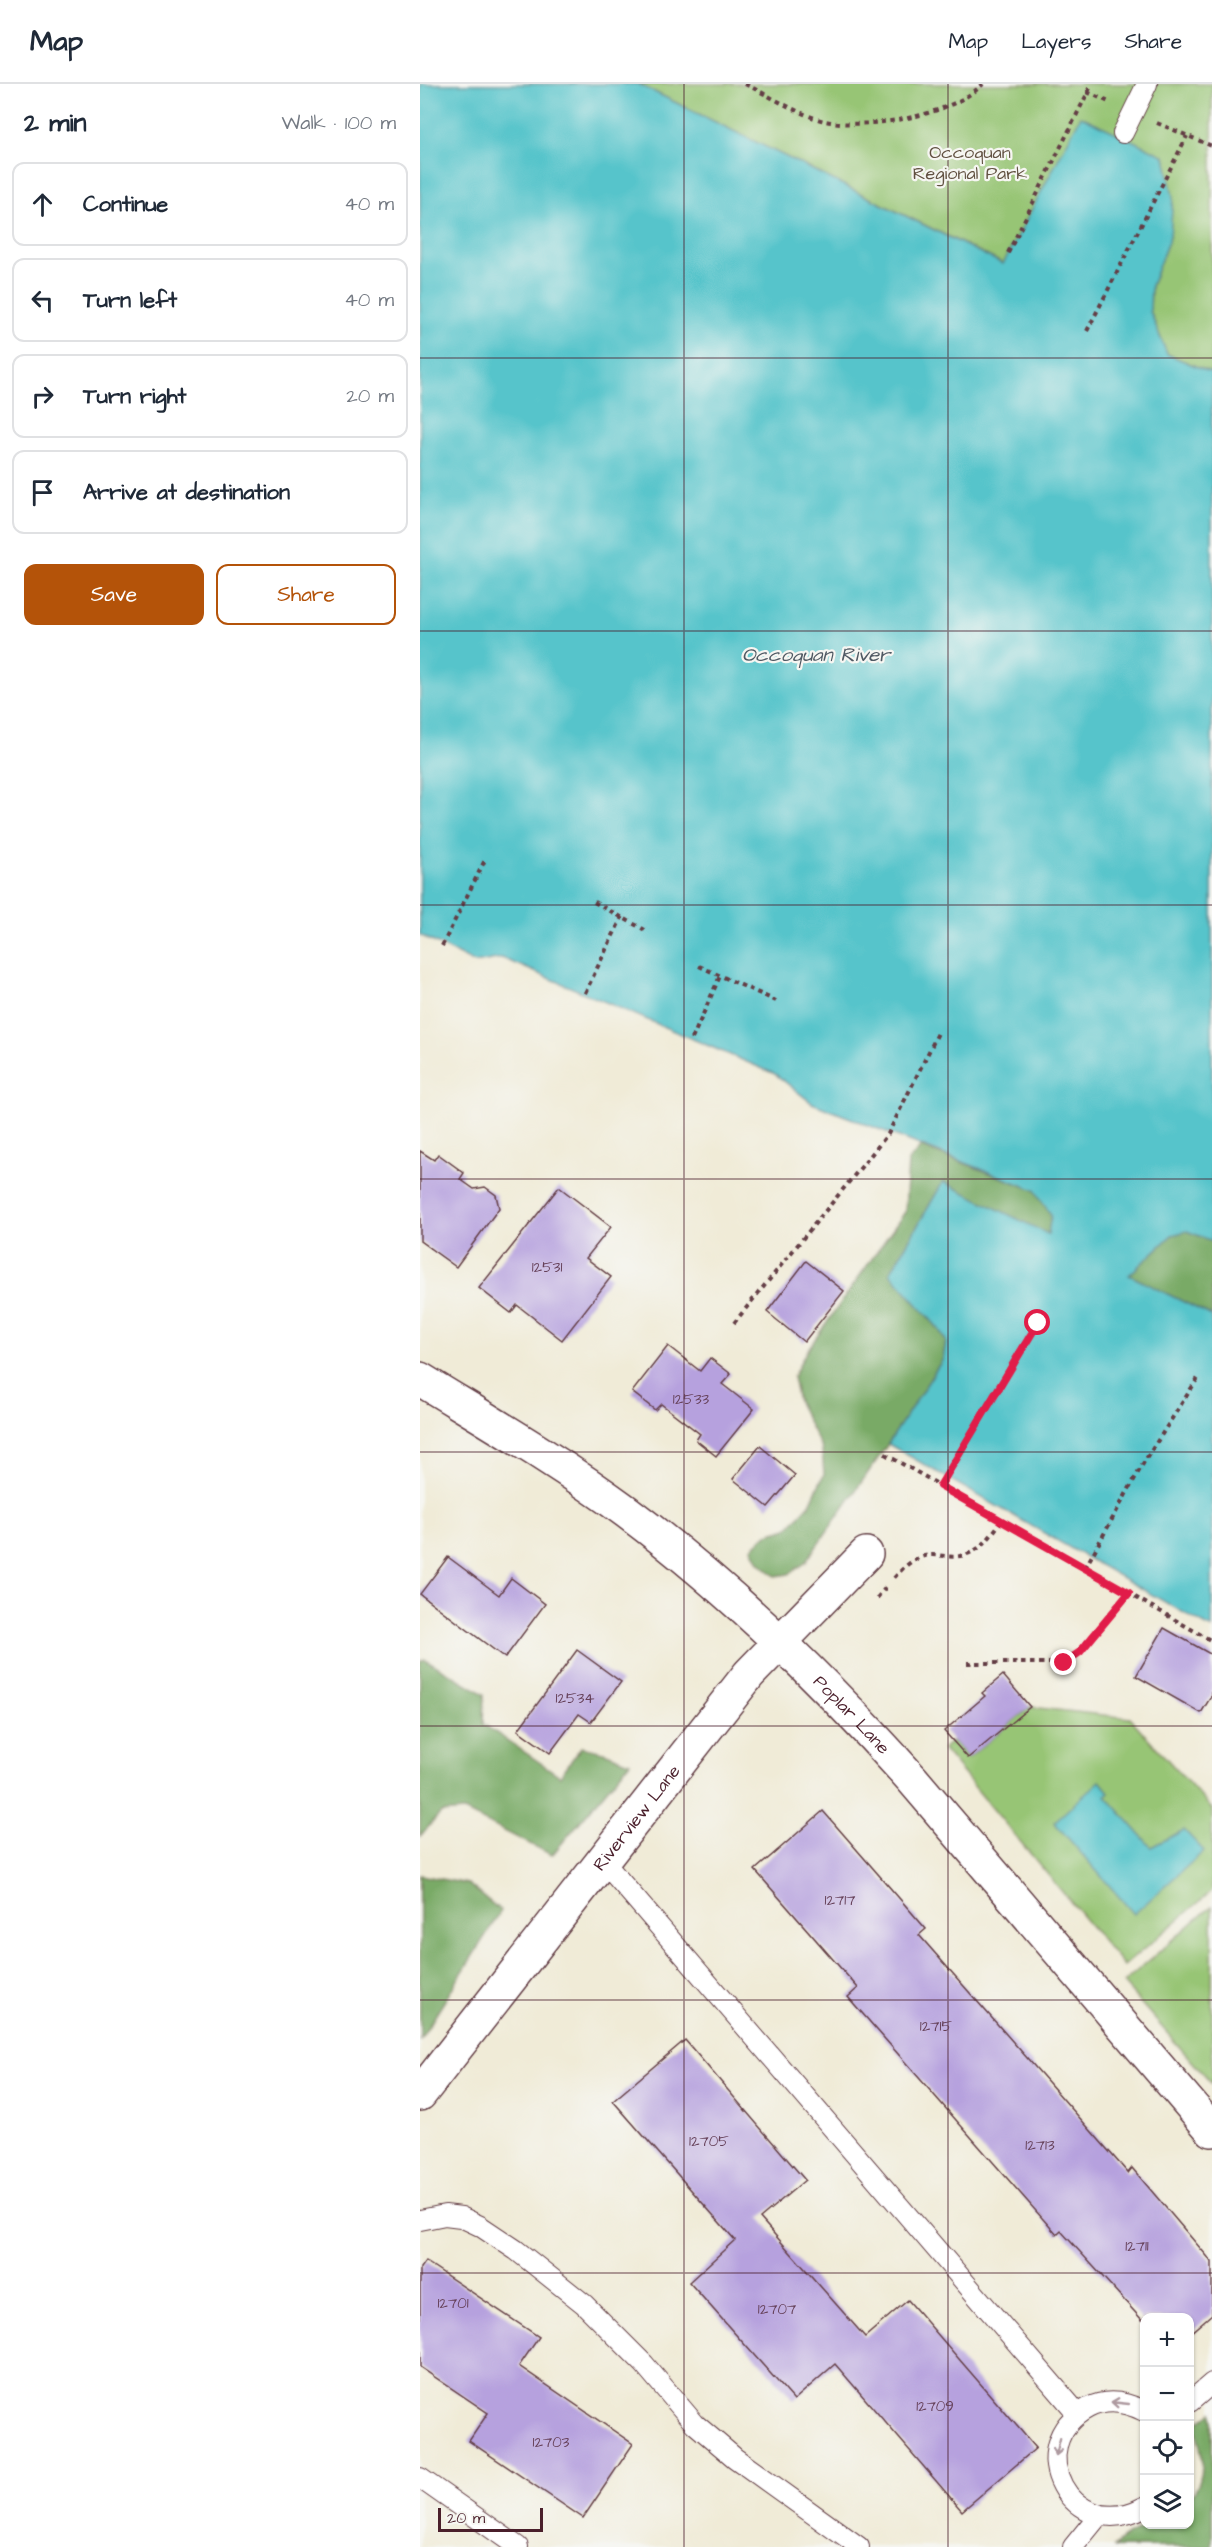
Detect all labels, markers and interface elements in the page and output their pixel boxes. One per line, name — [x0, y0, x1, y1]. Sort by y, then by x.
text: Map — [30, 22, 83, 61]
text: Map — [948, 27, 988, 56]
text: Layers — [1021, 27, 1091, 56]
text: Share — [1124, 27, 1182, 56]
text: 2 min — [24, 105, 86, 141]
text: Walk · 100 m — [281, 109, 396, 137]
park label: Occoquan Regional Park — [913, 140, 1027, 187]
icon: ahead — [26, 188, 59, 221]
text: Continue — [83, 189, 168, 220]
text: 40 m — [344, 190, 394, 218]
icon: left — [26, 284, 59, 317]
text: Turn left — [83, 285, 177, 316]
text: 40 m — [344, 286, 394, 314]
icon: right — [26, 380, 59, 413]
text: Turn right — [83, 381, 186, 412]
text: 20 m — [346, 382, 394, 410]
icon: arrive — [26, 476, 59, 509]
text: Arrive at destination — [83, 477, 290, 508]
button: Save — [24, 564, 204, 625]
button: Share — [216, 564, 396, 625]
water label: Occoquan River — [742, 641, 892, 669]
house number: 12531 — [532, 1257, 562, 1278]
route start — [1024, 1309, 1050, 1335]
house number: 12533 — [673, 1389, 710, 1410]
route end — [1050, 1649, 1076, 1675]
street label: Poplar Lane — [807, 1670, 896, 1760]
house number: 12534 — [556, 1688, 594, 1709]
street label: Riverview Lane — [587, 1759, 686, 1876]
house number: 12717 — [825, 1890, 855, 1911]
house number: 12715 — [920, 2016, 953, 2037]
house number: 12705 — [689, 2131, 729, 2152]
house number: 12713 — [1025, 2135, 1055, 2156]
house number: 12711 — [1125, 2236, 1149, 2257]
house number: 12701 — [437, 2293, 469, 2314]
house number: 12707 — [758, 2299, 796, 2320]
map controls — [1140, 2313, 1194, 2529]
button: + — [1140, 2313, 1194, 2367]
button: − — [1140, 2367, 1194, 2421]
house number: 12709 — [916, 2396, 954, 2417]
one-way arrow — [1111, 2397, 1130, 2408]
button: locate — [1140, 2421, 1194, 2475]
house number: 12703 — [533, 2432, 570, 2453]
one-way arrow — [1052, 2437, 1064, 2456]
button: layers — [1140, 2475, 1194, 2529]
scale bar — [438, 2505, 543, 2532]
text: 20 m — [447, 2507, 485, 2529]

